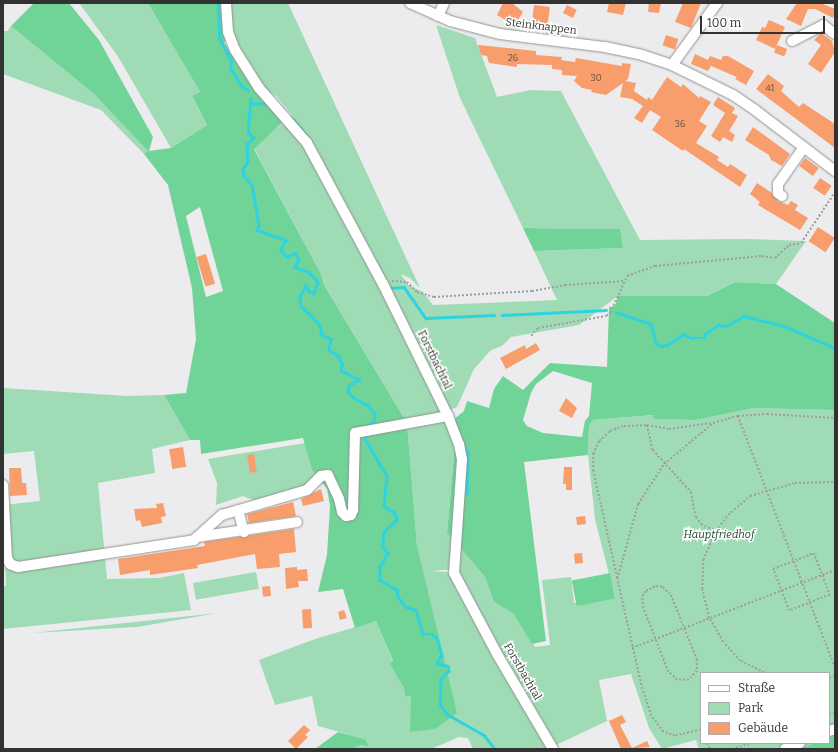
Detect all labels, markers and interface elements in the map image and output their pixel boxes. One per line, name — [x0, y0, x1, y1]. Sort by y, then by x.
scale bar — [702, 8, 827, 34]
street label: Steinknappen — [505, 16, 577, 38]
text: 100 m — [707, 16, 741, 30]
house number: 26 — [508, 53, 518, 63]
house number: 30 — [591, 73, 601, 83]
house number: 41 — [766, 83, 774, 93]
house number: 36 — [675, 119, 685, 129]
street label: Forstbachtal — [414, 329, 454, 391]
park label: Hauptfriedhof — [683, 528, 755, 542]
street label: Forstbachtal — [500, 641, 544, 703]
legend — [700, 672, 830, 744]
text: Straße — [738, 681, 775, 695]
text: Park — [738, 701, 763, 715]
text: Gebäude — [738, 721, 788, 735]

